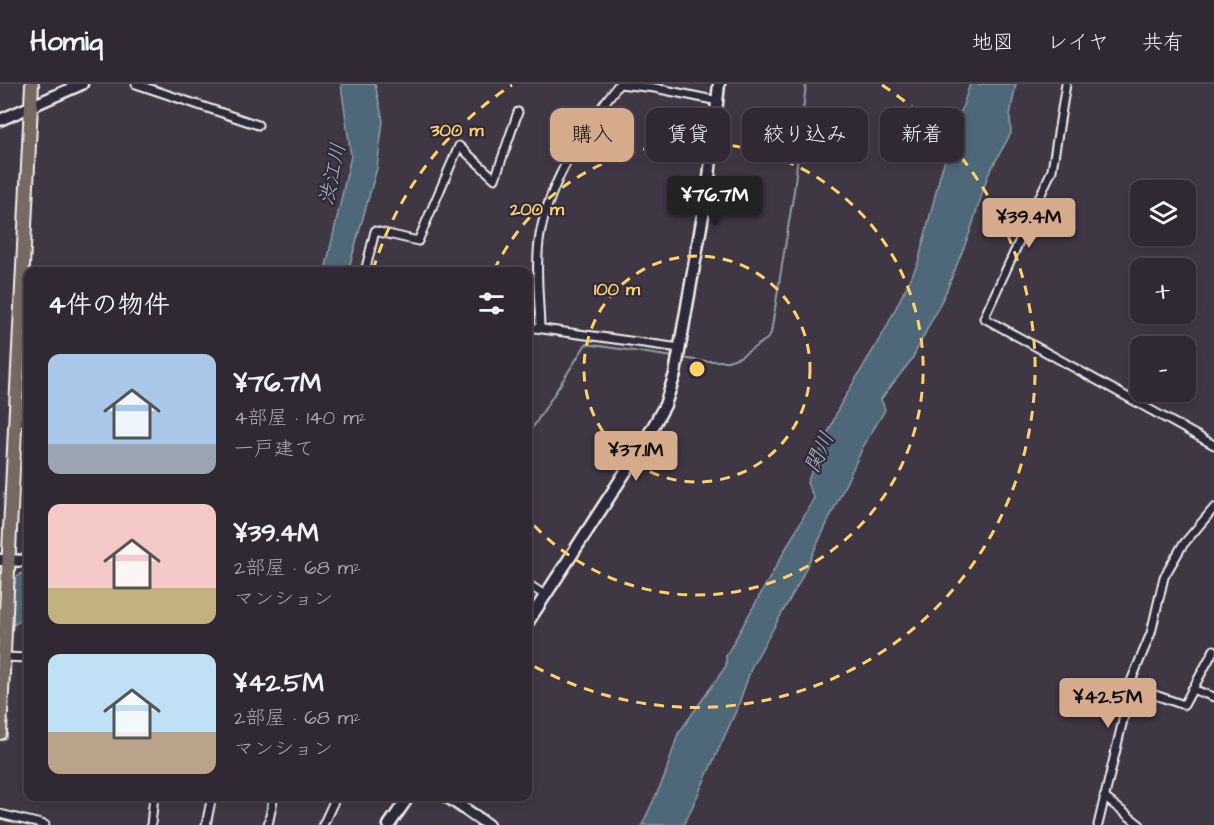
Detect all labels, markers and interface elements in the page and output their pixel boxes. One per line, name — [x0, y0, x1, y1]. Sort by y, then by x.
text: Homiq — [30, 22, 103, 61]
text: 地図 — [972, 28, 1014, 57]
text: レイヤ — [1047, 28, 1109, 57]
text: 共有 — [1142, 28, 1184, 57]
chip: 購入 — [550, 108, 634, 162]
chip: 賃貸 — [646, 108, 730, 162]
chip: 絞り込み — [742, 108, 868, 162]
chip: 新着 — [880, 108, 964, 162]
text: 300 m — [429, 118, 485, 143]
water label: 渋江川 — [312, 140, 353, 208]
pin: ¥76.7M — [666, 176, 764, 227]
map controls — [1130, 180, 1196, 402]
button: layers — [1130, 180, 1196, 246]
text: ¥76.7M — [681, 181, 749, 209]
text: 200 m — [509, 197, 565, 222]
pin: ¥39.4M — [980, 198, 1078, 249]
text: ¥39.4M — [996, 203, 1062, 231]
button: + — [1130, 258, 1196, 324]
text: 100 m — [594, 277, 641, 302]
text: 4件の物件 — [48, 287, 170, 323]
icon: filters — [475, 287, 508, 320]
button: − — [1130, 336, 1196, 402]
centre of rings — [687, 359, 707, 379]
text: ¥76.7M — [234, 365, 321, 401]
icon: home — [96, 378, 168, 450]
text: 4部屋 · 140 m² — [234, 404, 366, 432]
water label: 関川 — [797, 427, 841, 477]
pin: ¥37.1M — [587, 431, 685, 482]
text: 一戸建て — [234, 435, 314, 463]
text: ¥37.1M — [608, 436, 664, 464]
text: ¥39.4M — [234, 515, 319, 551]
icon: home — [96, 528, 168, 600]
text: 2部屋 · 68 m² — [234, 554, 361, 582]
text: マンション — [234, 585, 333, 613]
text: ¥42.5M — [234, 665, 324, 701]
icon: home — [96, 678, 168, 750]
pin: ¥42.5M — [1059, 678, 1157, 729]
text: ¥42.5M — [1073, 683, 1143, 711]
text: 2部屋 · 68 m² — [234, 704, 361, 732]
text: マンション — [234, 735, 333, 763]

